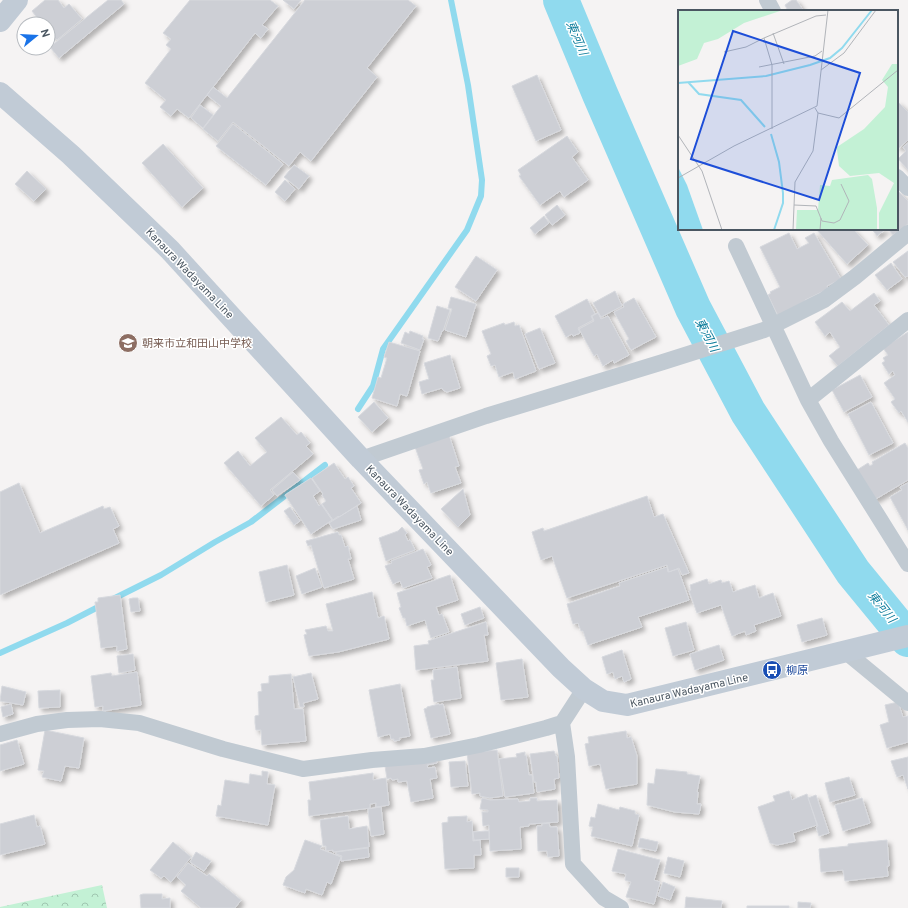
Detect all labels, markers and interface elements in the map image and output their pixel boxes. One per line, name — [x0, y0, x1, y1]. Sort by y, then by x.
inset map — [678, 10, 898, 230]
north arrow — [16, 16, 56, 56]
water label: 東河川 — [562, 19, 591, 60]
text: N — [37, 27, 52, 39]
street label: Kanaura Wadayama Line — [142, 225, 236, 322]
water label: 東河川 — [691, 316, 723, 357]
school or university icon: 朝来市立和田山中学校 — [117, 332, 139, 354]
place label: 朝来市立和田山中学校 — [142, 337, 252, 351]
street label: Kanaura Wadayama Line — [362, 462, 456, 559]
water label: 東河川 — [864, 589, 900, 628]
bus stop icon: 柳原 — [761, 659, 783, 681]
place label: 柳原 — [786, 664, 808, 678]
street label: Kanaura Wadayama Line — [629, 671, 750, 711]

